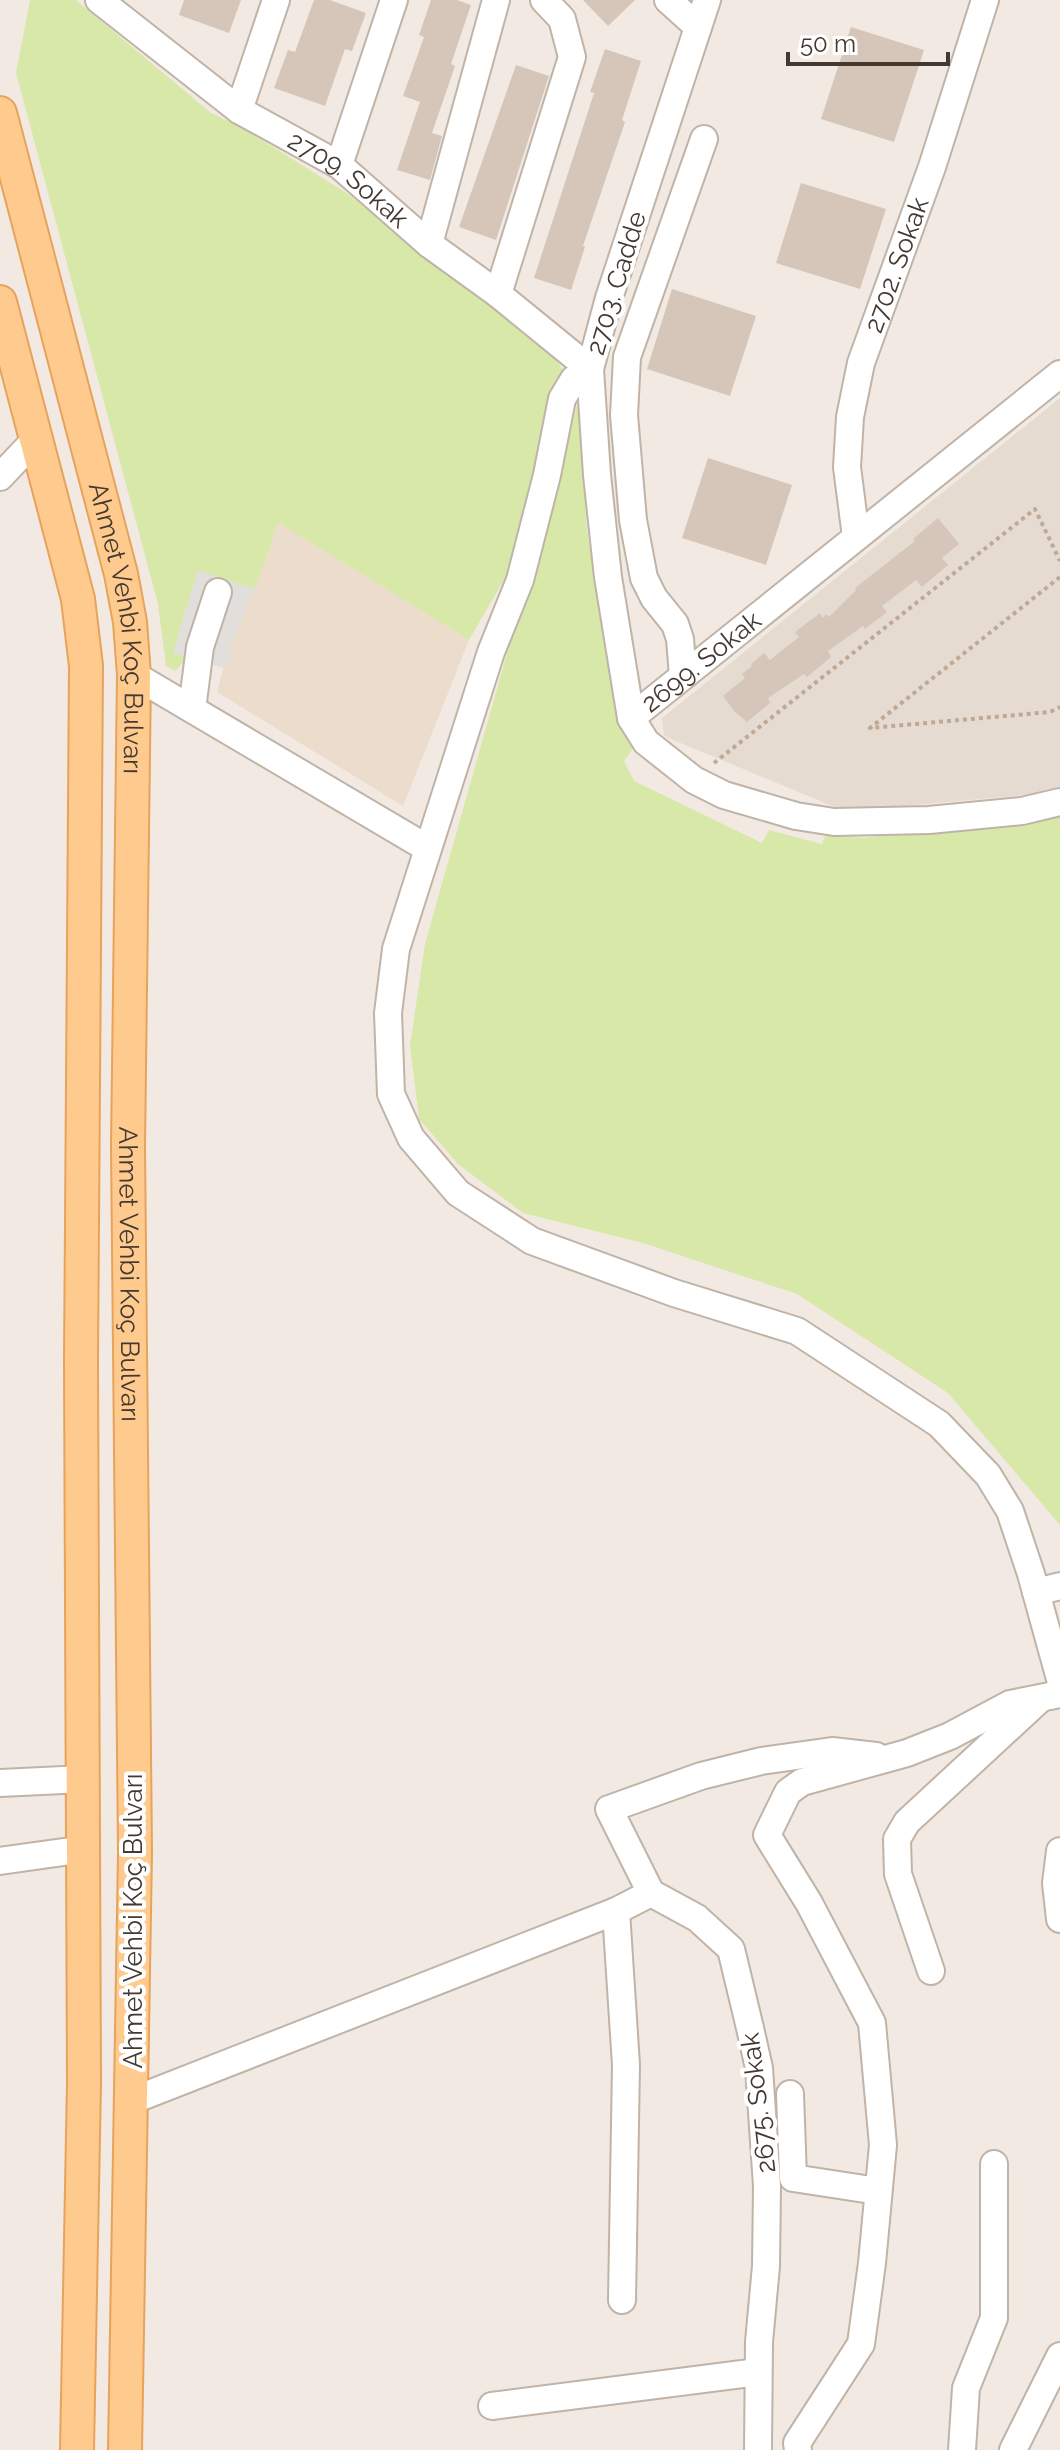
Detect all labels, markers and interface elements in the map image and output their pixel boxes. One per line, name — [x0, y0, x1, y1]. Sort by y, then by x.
scale bar — [788, 16, 948, 66]
text: 50 m — [800, 29, 856, 58]
street label: 2709. Sokak — [283, 125, 415, 234]
street label: 2702. Sokak — [858, 193, 935, 337]
street label: 2703. Cadde — [580, 208, 652, 358]
street label: Ahmet Vehbi Koç Bulvarı — [83, 479, 149, 774]
street label: 2699. Sokak — [636, 605, 767, 719]
street label: Ahmet Vehbi Koç Bulvarı — [113, 1127, 146, 1422]
street label: Ahmet Vehbi Koç Bulvarı — [118, 1773, 148, 2069]
street label: 2675. Sokak — [734, 2031, 782, 2175]

